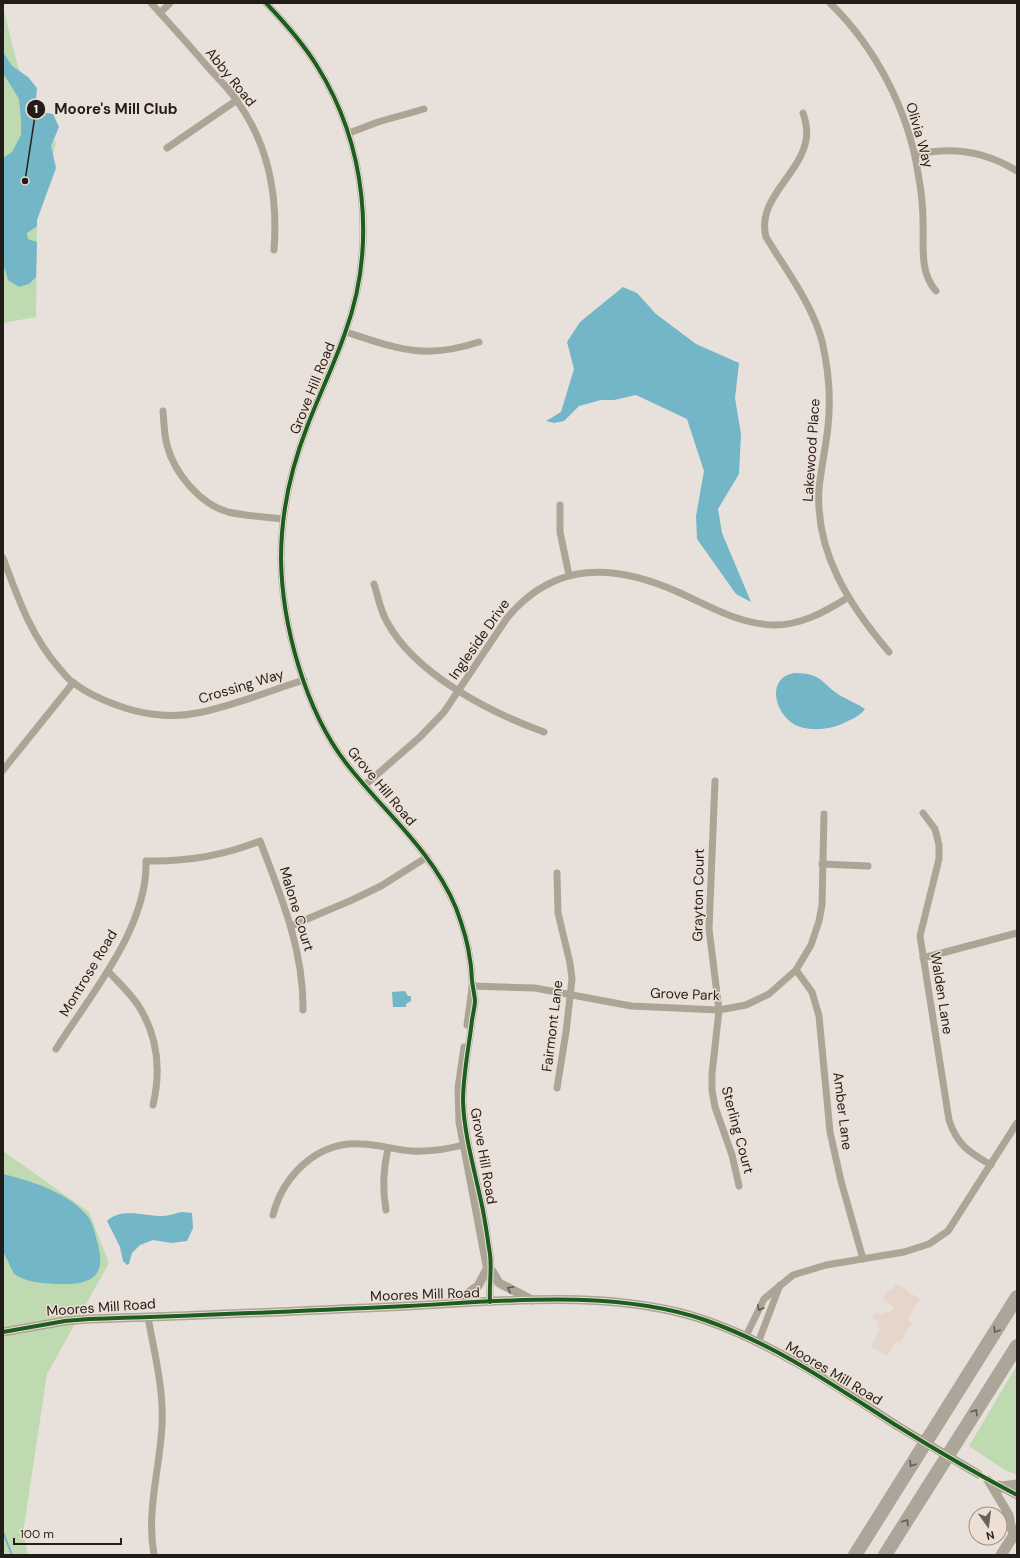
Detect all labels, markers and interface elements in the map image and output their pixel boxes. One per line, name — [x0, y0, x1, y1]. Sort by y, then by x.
street label: Abby Road — [202, 44, 260, 110]
callout: Moore's Mill Club — [26, 95, 186, 122]
text: Moore's Mill Club — [54, 99, 178, 119]
street label: Olivia Way — [902, 100, 938, 170]
text: 1 — [34, 101, 38, 117]
street label: Grove Hill Road — [285, 339, 339, 437]
street label: Lakewood Place — [798, 398, 824, 502]
street label: Ingleside Drive — [445, 595, 513, 683]
street label: Crossing Way — [196, 664, 286, 708]
street label: Grove Hill Road — [344, 743, 420, 829]
street label: Grayton Court — [688, 848, 708, 942]
street label: Malone Court — [276, 865, 318, 953]
street label: Montrose Road — [55, 926, 121, 1020]
street label: Walden Lane — [927, 951, 957, 1035]
street label: Fairmont Lane — [537, 979, 567, 1073]
street label: Grove Park — [650, 984, 720, 1004]
street label: Amber Lane — [829, 1071, 857, 1151]
street label: Sterling Court — [718, 1084, 758, 1176]
street label: Grove Hill Road — [467, 1106, 501, 1206]
street label: Moores Mill Road — [370, 1283, 480, 1305]
one-way arrow — [506, 1287, 514, 1294]
street label: Moores Mill Road — [46, 1294, 156, 1320]
one-way arrow — [757, 1304, 765, 1312]
one-way arrow — [994, 1326, 1001, 1333]
street label: Moores Mill Road — [782, 1337, 886, 1409]
one-way arrow — [970, 1409, 978, 1416]
one-way arrow — [910, 1459, 917, 1466]
north arrow — [968, 1506, 1008, 1546]
one-way arrow — [901, 1519, 909, 1526]
scale bar — [14, 1520, 121, 1546]
text: 100 m — [20, 1526, 54, 1542]
text: N — [985, 1528, 996, 1543]

